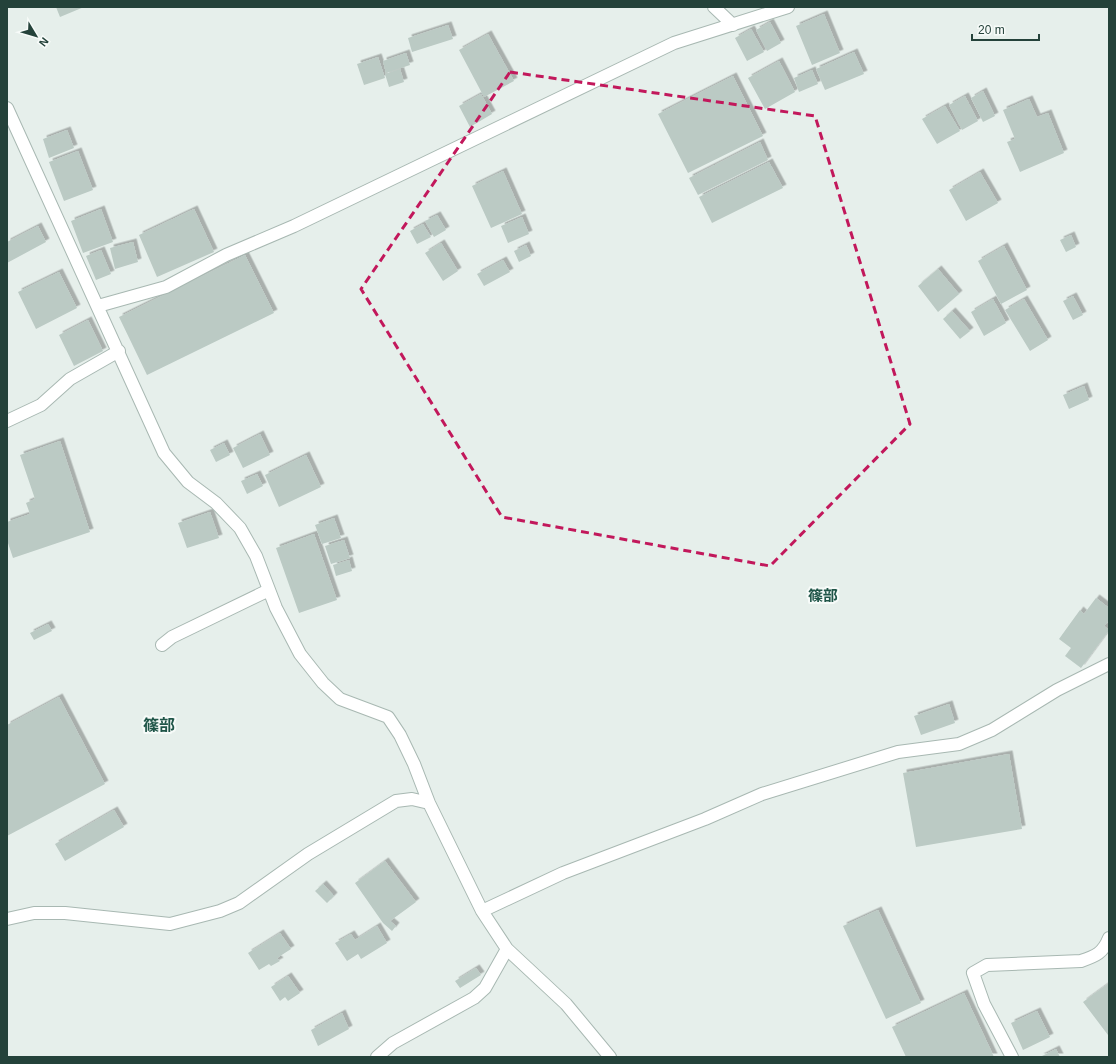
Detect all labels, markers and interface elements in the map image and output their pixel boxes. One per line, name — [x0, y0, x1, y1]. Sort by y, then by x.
north arrow — [16, 16, 56, 56]
scale bar — [972, 16, 1039, 42]
text: 20 m — [978, 23, 1005, 37]
text: N — [37, 35, 51, 49]
district label: 篠部 — [808, 587, 838, 604]
district label: 篠部 — [143, 717, 175, 734]

